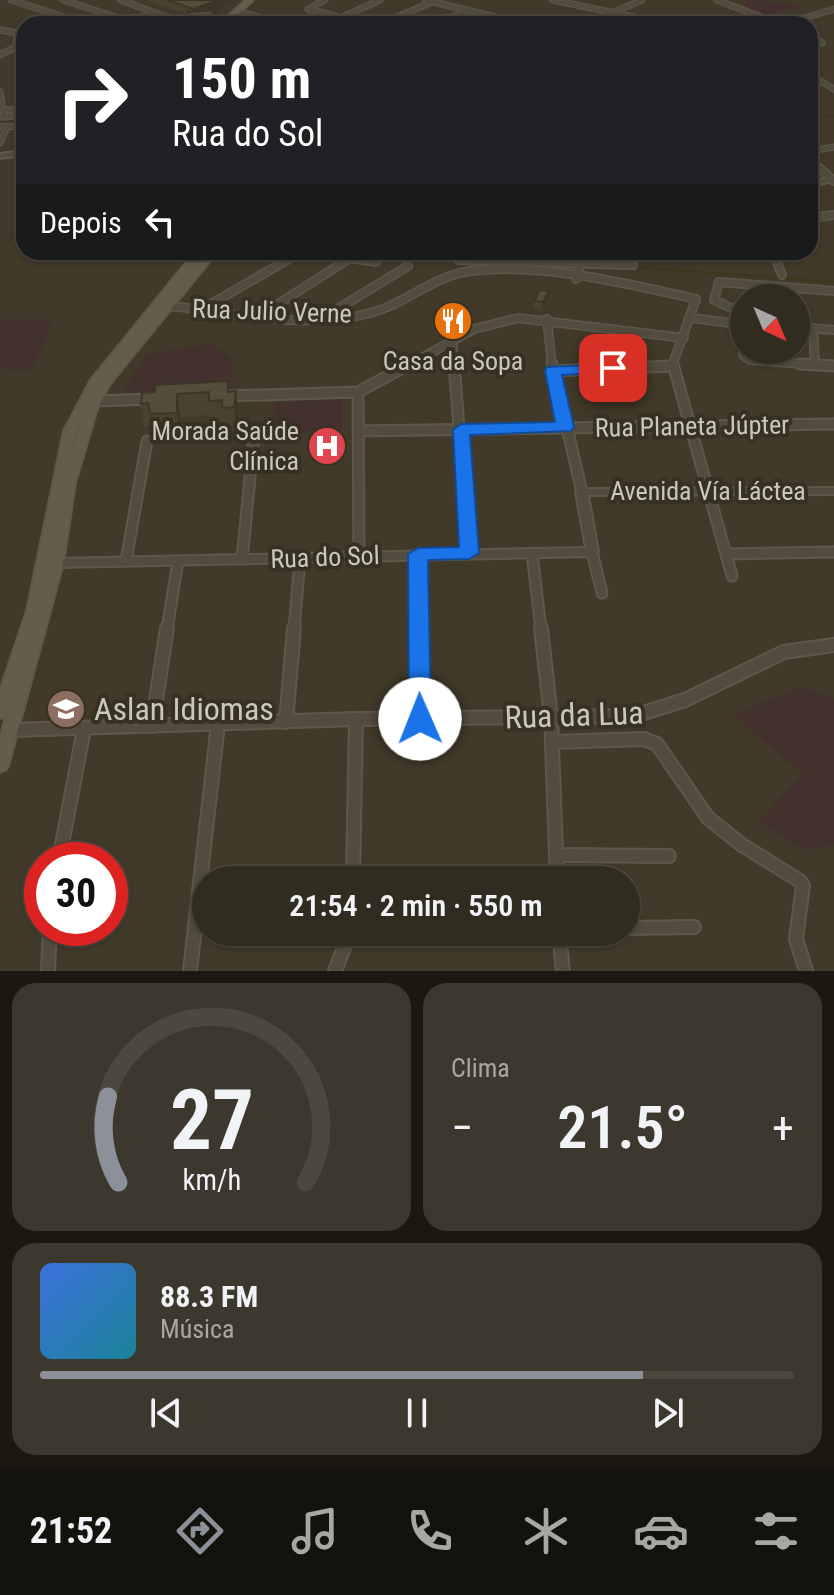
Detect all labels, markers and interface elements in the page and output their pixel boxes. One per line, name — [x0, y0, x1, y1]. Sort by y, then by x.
text: 150 m — [172, 46, 311, 112]
icon: right — [40, 48, 144, 152]
text: Rua do Sol — [172, 113, 323, 155]
icon: left — [138, 200, 182, 244]
text: Depois — [40, 205, 122, 240]
north arrow — [730, 284, 810, 364]
map controls — [730, 284, 810, 364]
street label: Rua Julio Verne — [192, 293, 352, 329]
restaurant icon: Casa da Sopa — [432, 300, 474, 342]
pin — [579, 334, 647, 402]
place label: Casa da Sopa — [383, 346, 523, 376]
icon: arrive — [591, 346, 635, 390]
street label: Rua Planeta Júpter — [595, 409, 789, 443]
place label: Morada Saúde Clínica — [152, 416, 299, 476]
hospital icon: Morada Saúde Clínica — [306, 425, 348, 467]
street label: Avenida Vía Láctea — [610, 476, 806, 506]
street label: Rua do Sol — [270, 540, 380, 574]
position arrow — [378, 677, 462, 761]
school or university icon: Aslan Idiomas — [45, 688, 87, 730]
place label: Aslan Idiomas — [94, 690, 274, 728]
street label: Rua da Lua — [504, 694, 644, 736]
speed limit sign: 30 — [24, 842, 128, 946]
text: 21:54 · 2 min · 550 m — [289, 888, 543, 923]
text: Clima — [451, 1053, 510, 1083]
text: 27 — [169, 1072, 254, 1169]
text: 21.5° — [557, 1092, 688, 1163]
text: − — [451, 1102, 473, 1154]
text: + — [772, 1102, 794, 1154]
text: km/h — [182, 1163, 241, 1197]
text: 88.3 FM — [160, 1279, 258, 1314]
text: Música — [160, 1314, 235, 1344]
icon: previous — [144, 1391, 188, 1435]
icon: pause — [395, 1391, 439, 1435]
icon: next — [646, 1391, 690, 1435]
icon: directions — [172, 1503, 228, 1559]
icon: music — [287, 1503, 343, 1559]
icon: phone — [402, 1503, 458, 1559]
icon: climate — [518, 1503, 574, 1559]
icon: car — [633, 1503, 689, 1559]
icon: filters — [748, 1503, 804, 1559]
text: 21:52 — [30, 1510, 112, 1552]

